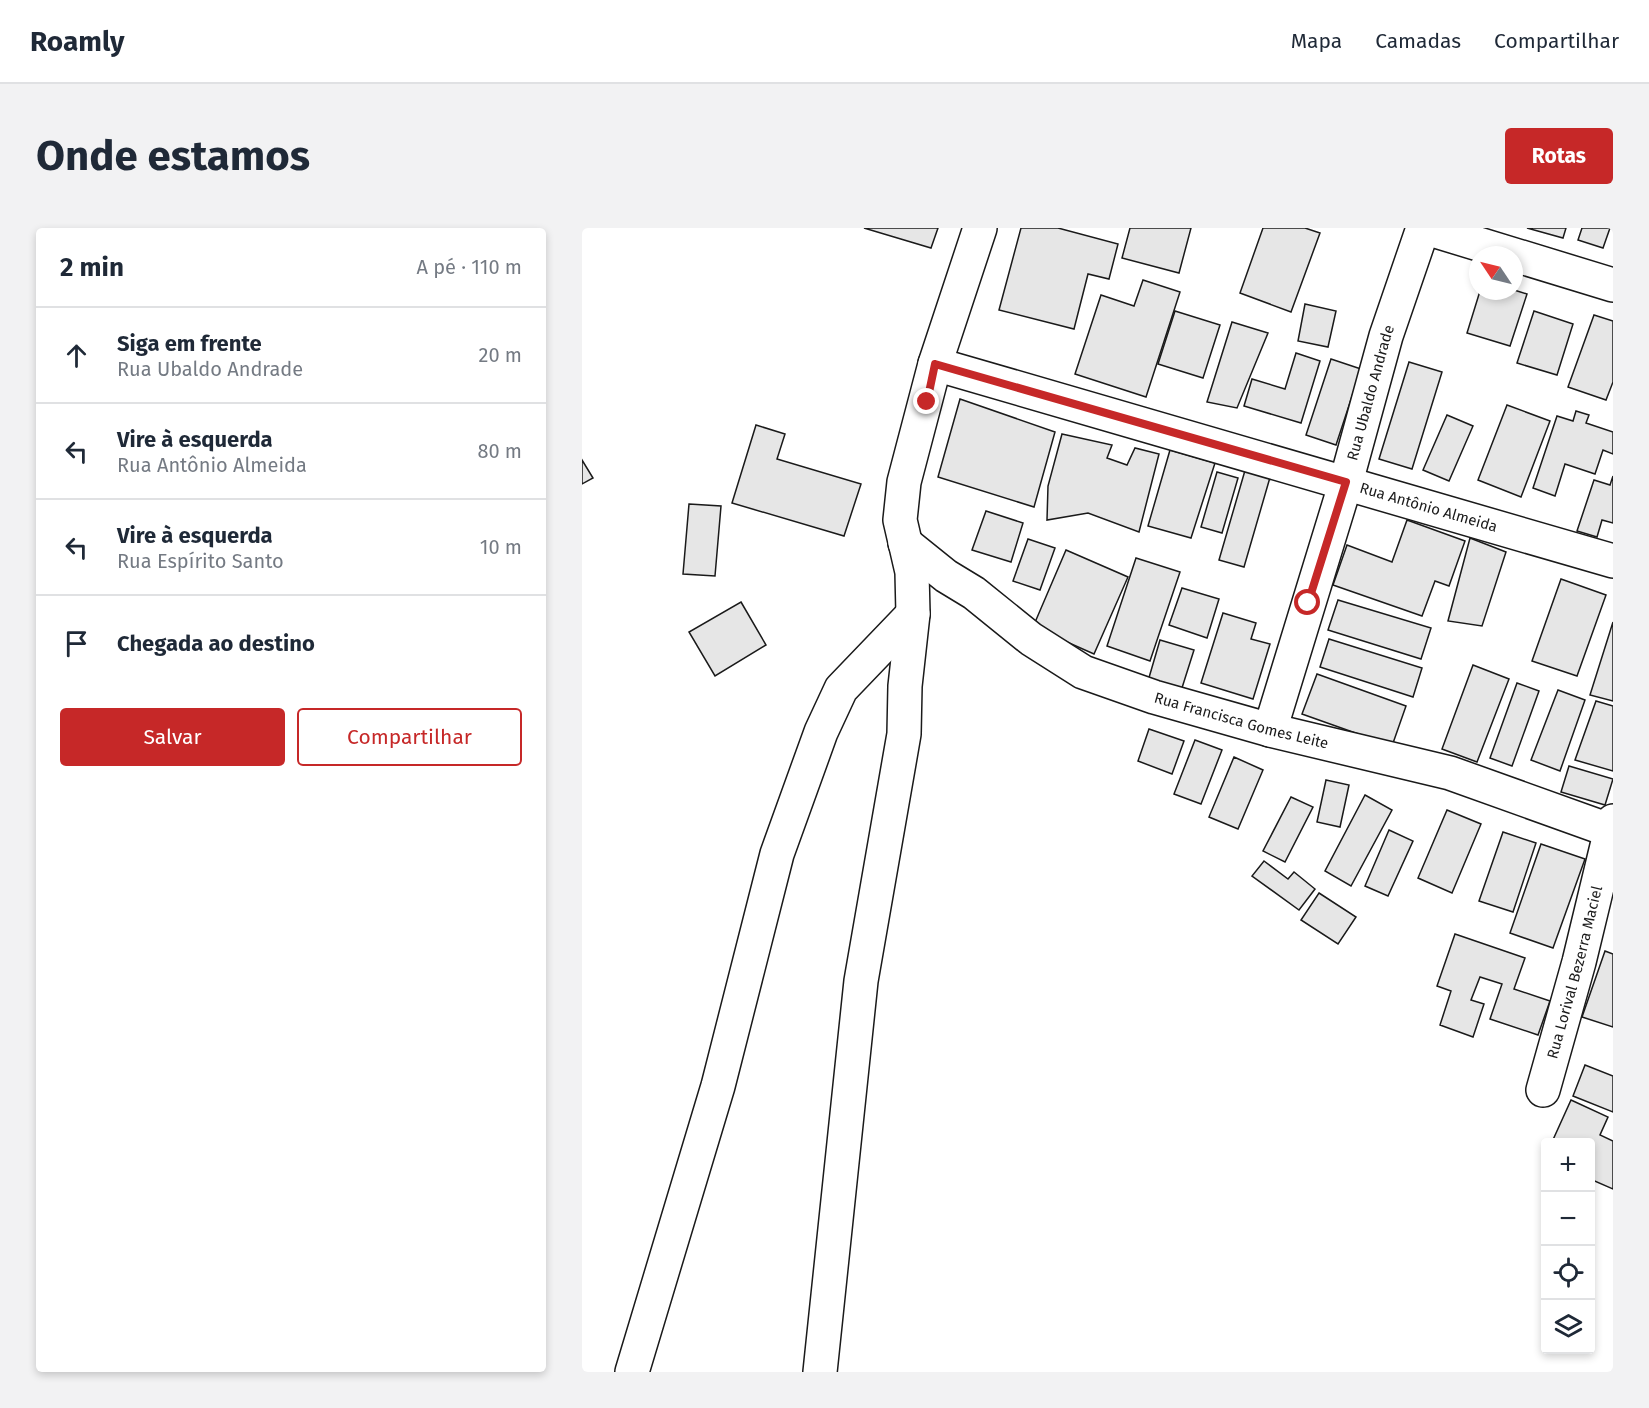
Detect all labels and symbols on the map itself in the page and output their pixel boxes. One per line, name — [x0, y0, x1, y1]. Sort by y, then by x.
north arrow — [1469, 246, 1523, 300]
street label: Rua Ubaldo Andrade — [1343, 323, 1398, 462]
route end — [913, 388, 939, 414]
street label: Rua Antônio Almeida — [1358, 479, 1500, 536]
route start — [1294, 589, 1320, 615]
street label: Rua Francisca Gomes Leite — [1152, 689, 1330, 753]
street label: Rua Lorival Bezerra Maciel — [1543, 883, 1606, 1061]

